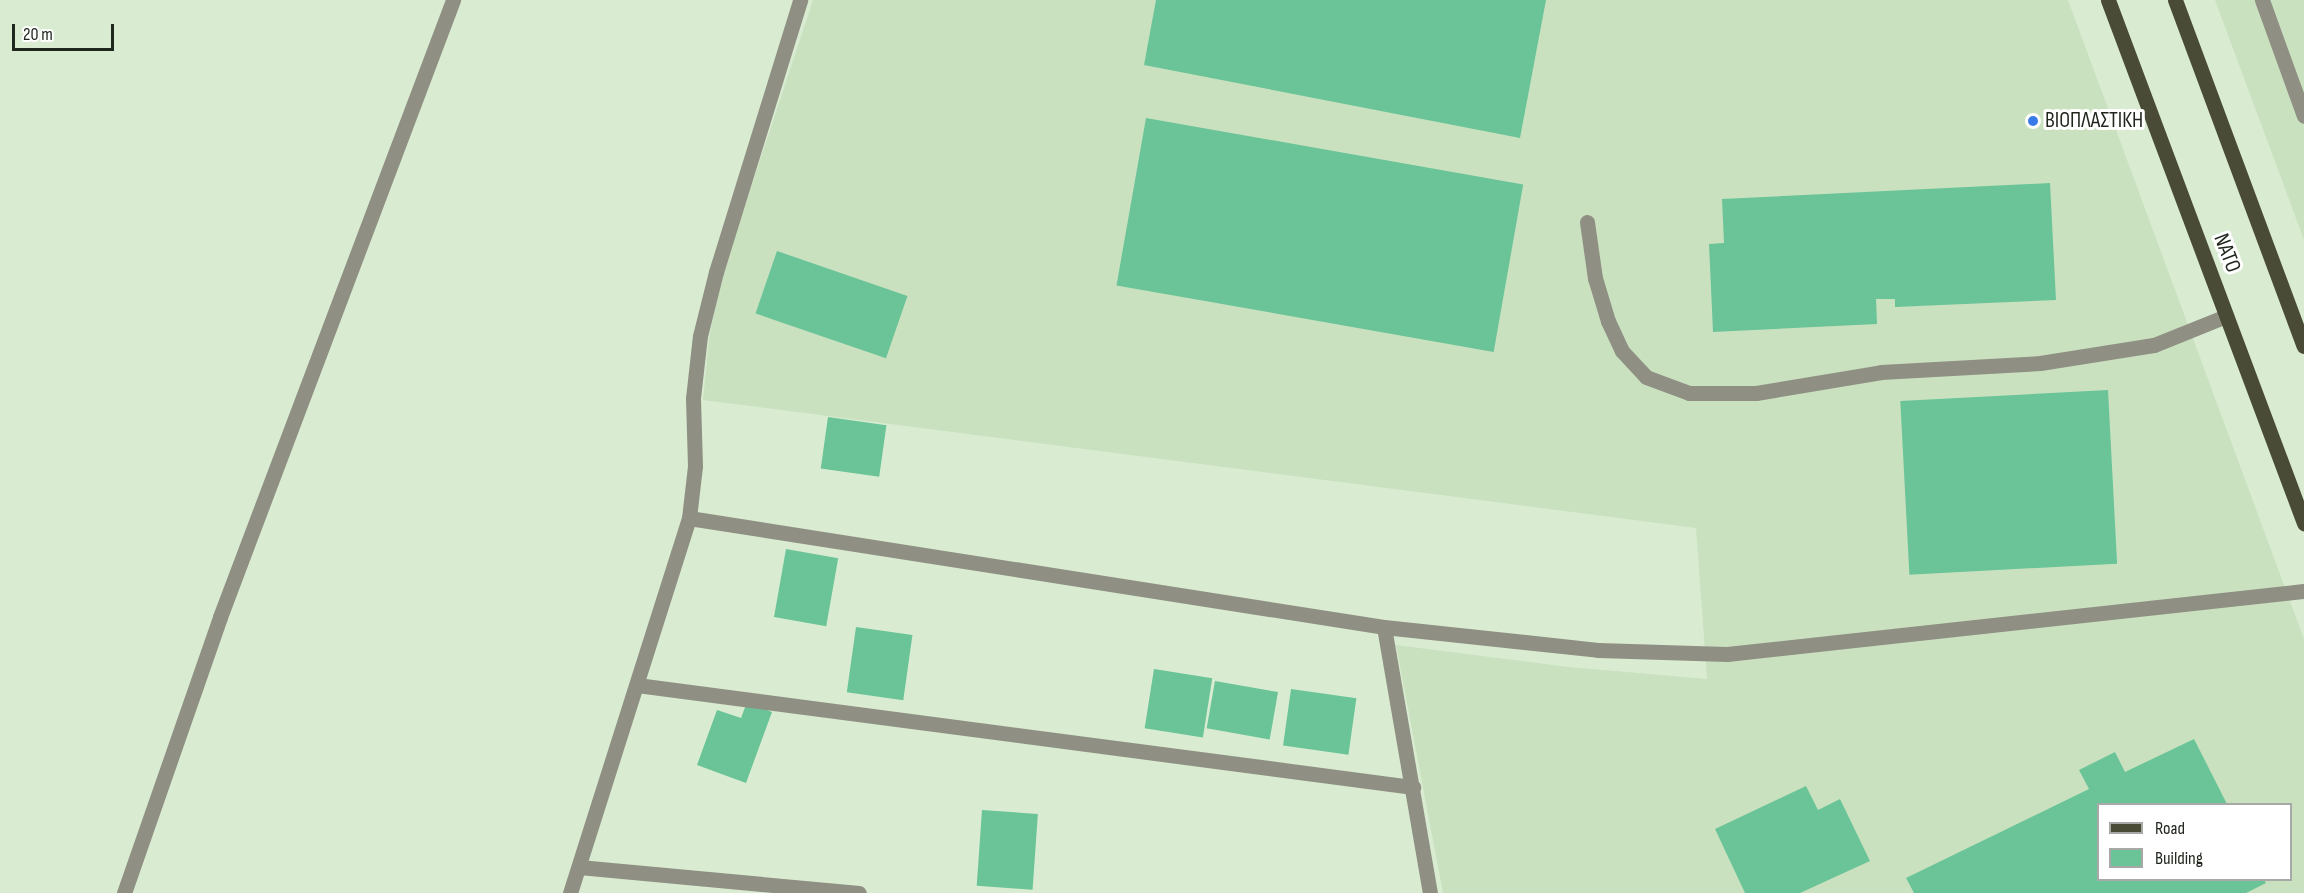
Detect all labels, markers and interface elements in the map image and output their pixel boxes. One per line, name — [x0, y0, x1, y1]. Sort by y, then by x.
scale bar — [15, 12, 117, 50]
text: 20 m — [23, 24, 53, 45]
place label: ΒΙΟΠΛΑΣΤΙΚΗ — [2045, 108, 2143, 134]
marker: ΒΙΟΠΛΑΣΤΙΚΗ — [2026, 114, 2040, 128]
street label: ΝΑΤΟ — [2208, 230, 2246, 276]
legend — [2097, 803, 2292, 881]
text: Road — [2155, 818, 2185, 839]
text: Building — [2155, 848, 2203, 869]

